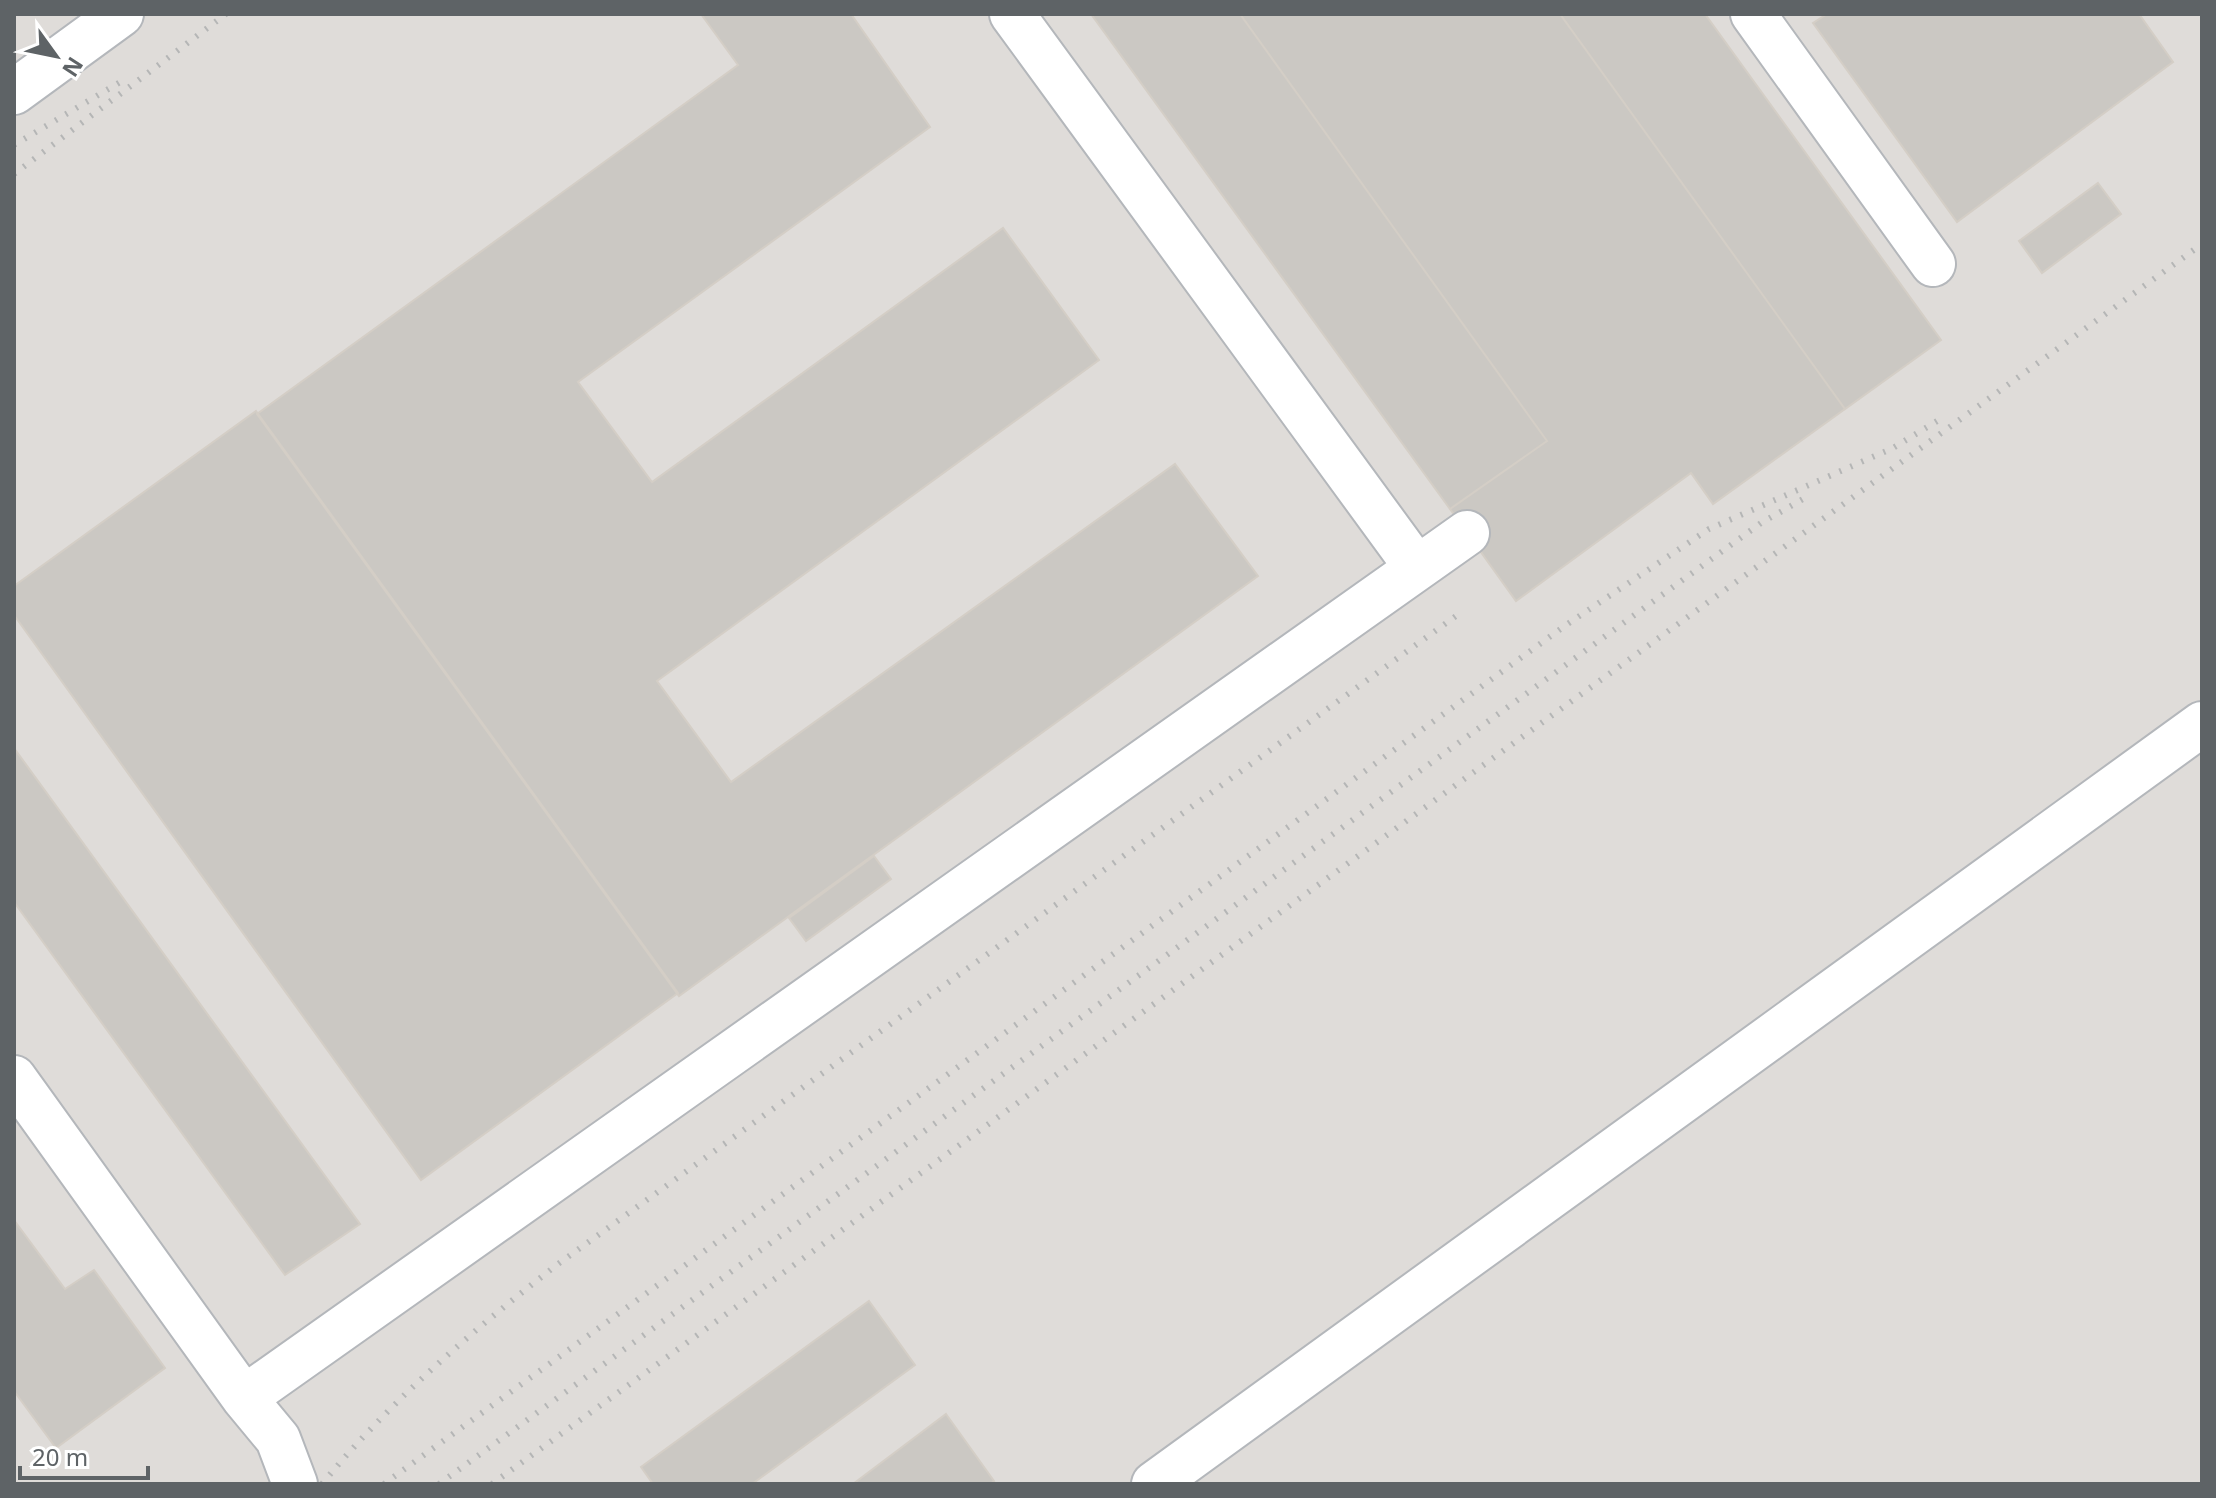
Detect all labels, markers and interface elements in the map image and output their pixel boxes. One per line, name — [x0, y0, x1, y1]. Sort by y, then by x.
north arrow — [16, 16, 96, 96]
text: N — [56, 52, 91, 83]
scale bar — [20, 1430, 148, 1480]
text: 20 m — [32, 1440, 88, 1473]

